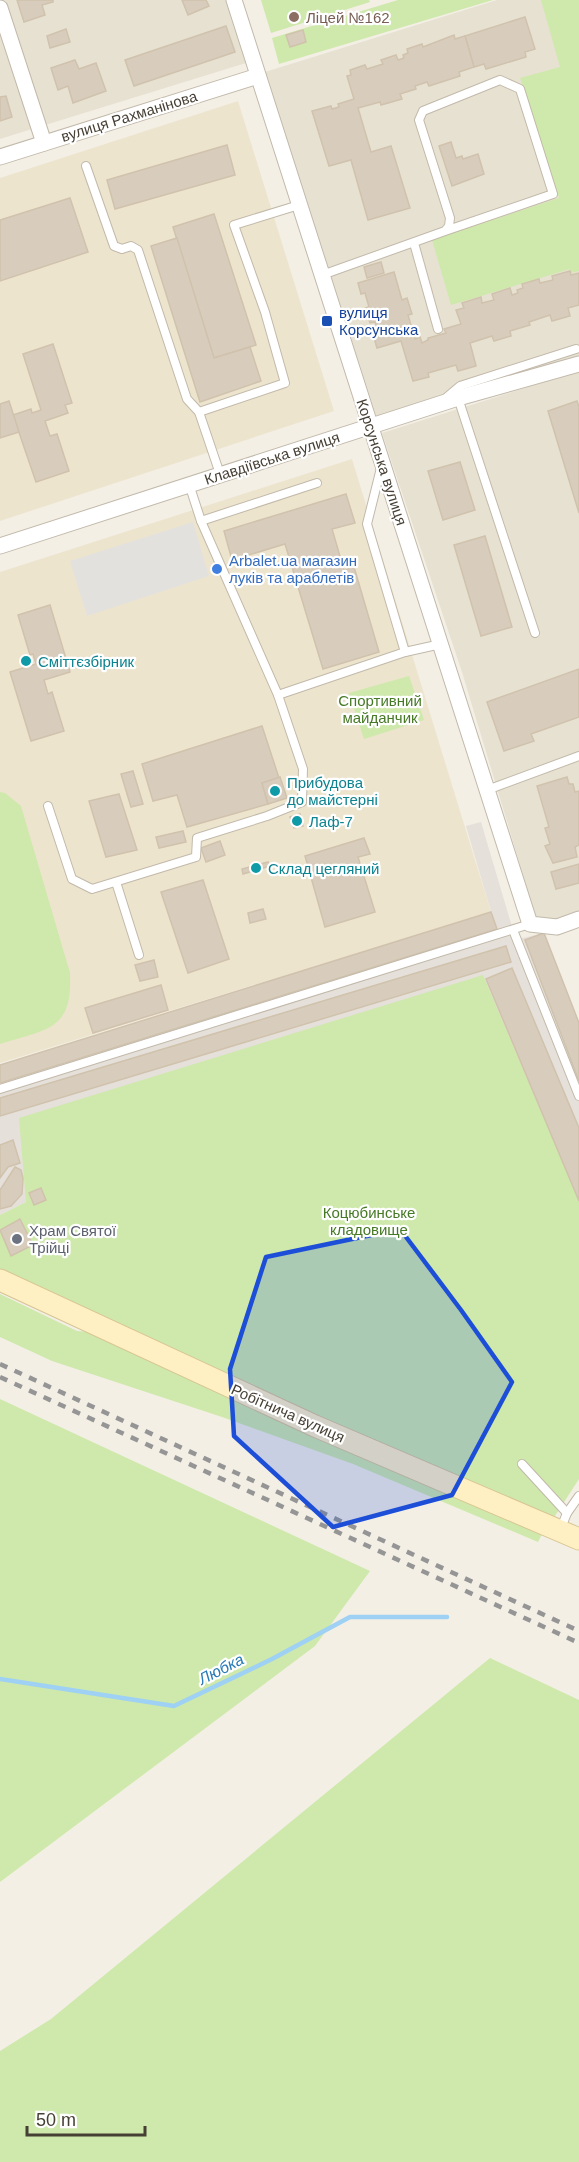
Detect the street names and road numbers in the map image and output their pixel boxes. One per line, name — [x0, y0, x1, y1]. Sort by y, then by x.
street label: вулиця Рахманінова — [59, 87, 200, 145]
street label: Корсунська вулиця — [354, 397, 410, 527]
street label: Клавдіївська вулиця — [202, 428, 342, 488]
street label: Робітнича вулиця — [229, 1380, 347, 1446]

